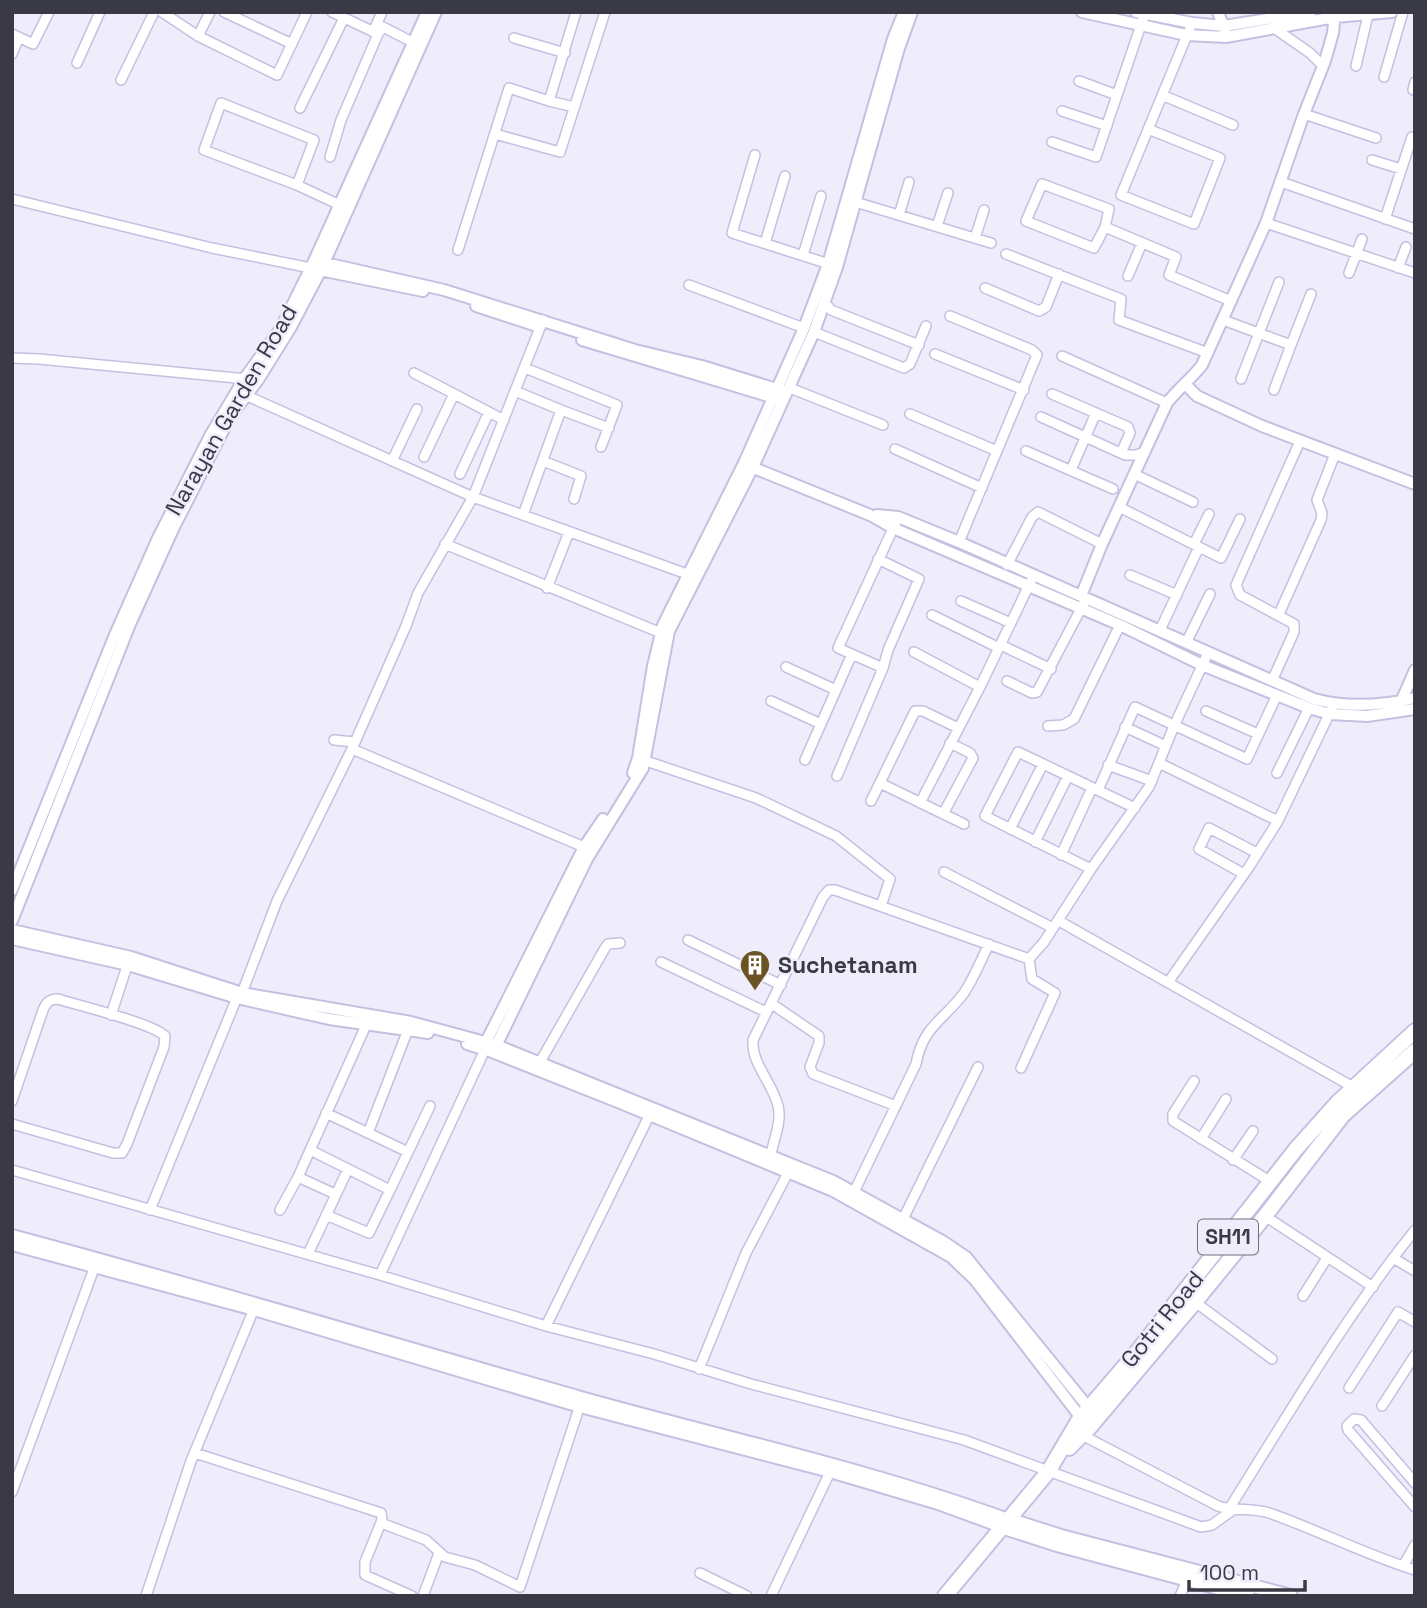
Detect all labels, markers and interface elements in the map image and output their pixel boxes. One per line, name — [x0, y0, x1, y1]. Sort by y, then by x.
street label: Narayan Garden Road — [158, 299, 304, 521]
building icon: Suchetanam — [738, 948, 772, 992]
place label: Suchetanam — [778, 950, 918, 980]
road number: SH11 — [1198, 1220, 1258, 1254]
street label: Gotri Road — [1114, 1264, 1210, 1374]
scale bar — [1189, 1548, 1304, 1592]
text: 100 m — [1200, 1559, 1259, 1586]

